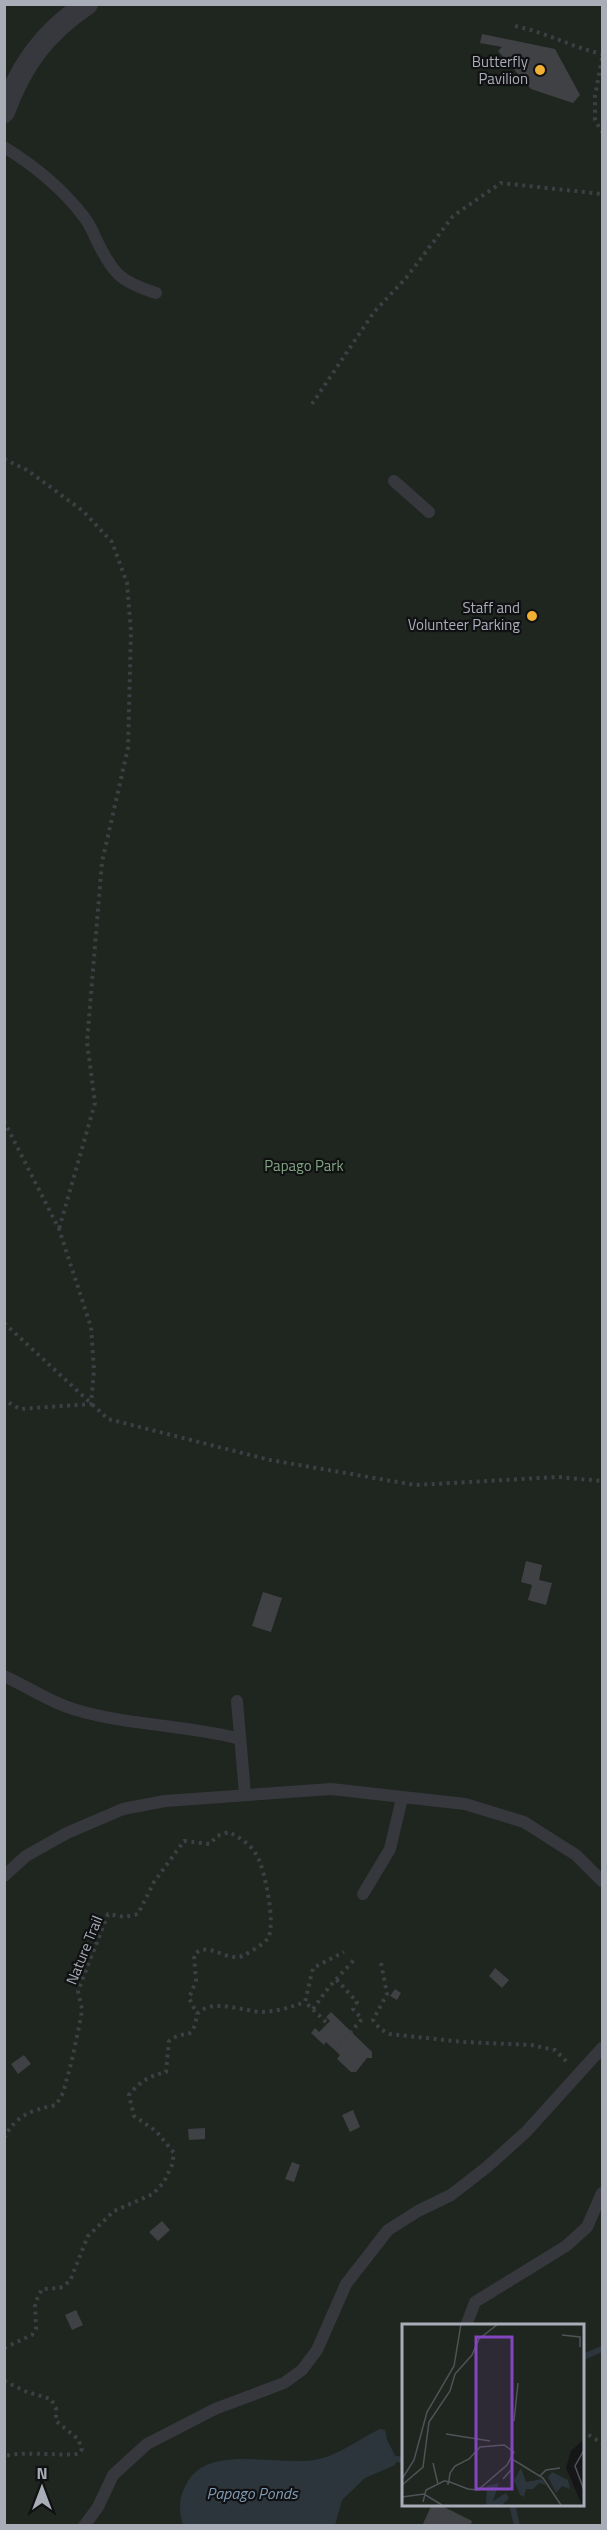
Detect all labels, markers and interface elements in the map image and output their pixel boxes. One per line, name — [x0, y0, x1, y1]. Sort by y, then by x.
place label: Butterfly Pavilion — [472, 50, 528, 90]
marker: Butterfly Pavilion — [533, 63, 547, 77]
place label: Staff and Volunteer Parking — [408, 596, 520, 636]
marker: Staff and Volunteer Parking — [525, 609, 539, 623]
park label: Papago Park — [264, 1154, 344, 1177]
street label: Nature Trail — [60, 1912, 108, 1988]
inset map — [402, 2324, 583, 2506]
north arrow — [12, 2458, 72, 2518]
text: N — [36, 2461, 48, 2485]
water label: Papago Ponds — [206, 2481, 299, 2505]

